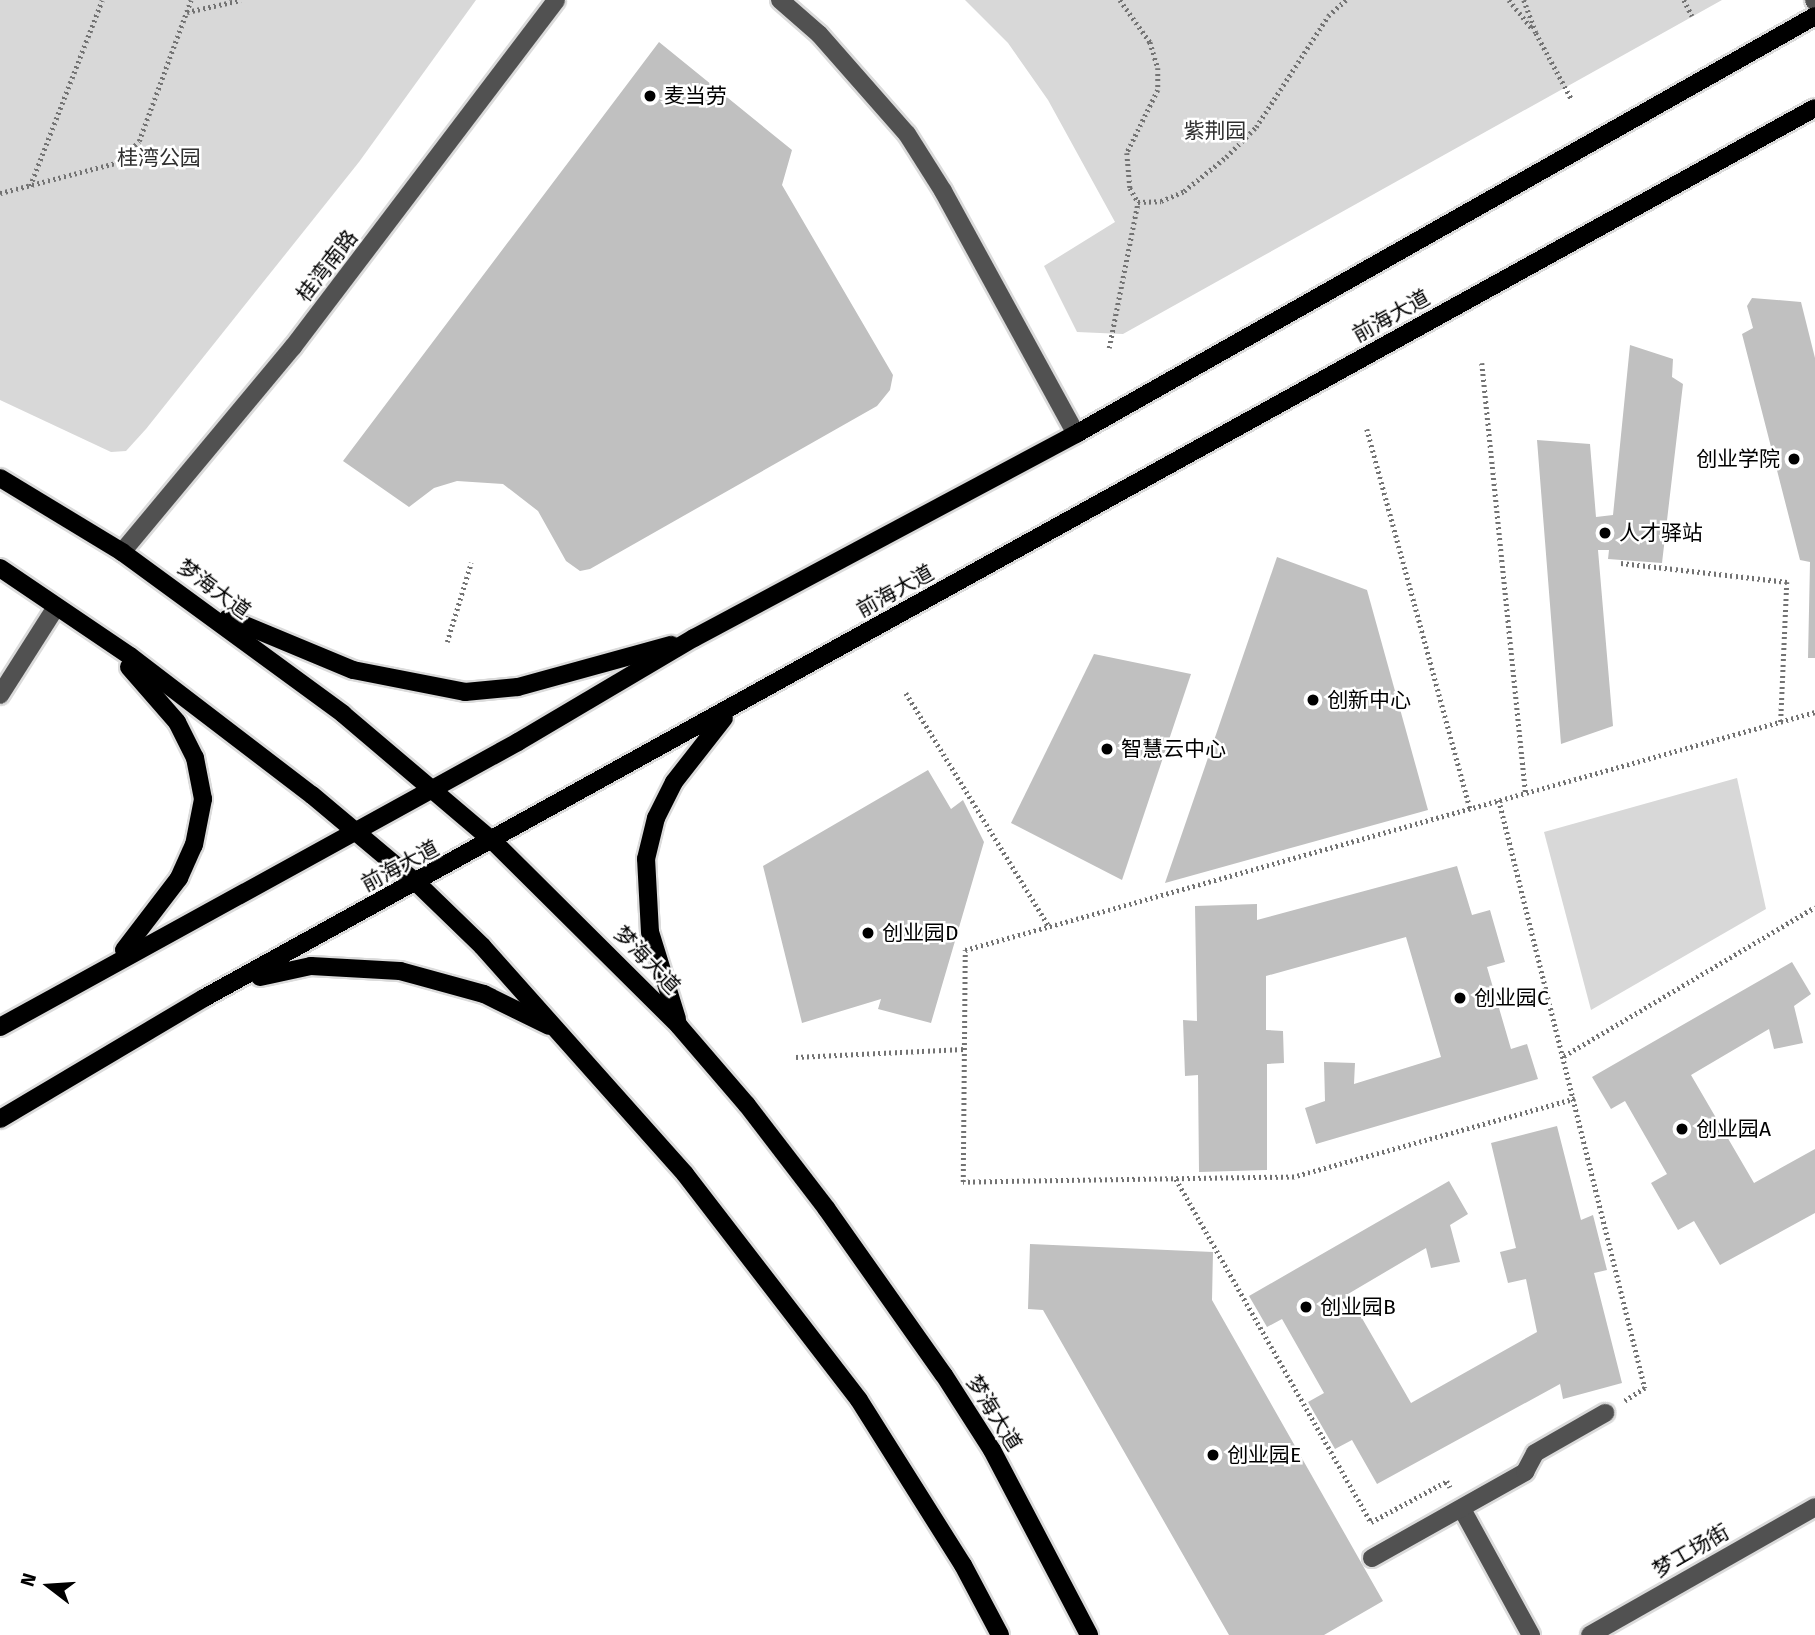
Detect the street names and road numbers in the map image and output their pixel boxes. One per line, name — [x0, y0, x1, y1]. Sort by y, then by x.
street label: 桂湾南路 — [291, 225, 363, 307]
street label: 前海大道 — [1348, 285, 1434, 347]
street label: 梦海大道 — [173, 554, 255, 624]
street label: 前海大道 — [852, 560, 938, 622]
street label: 前海大道 — [357, 835, 443, 897]
street label: 梦海大道 — [609, 921, 685, 999]
street label: 梦海大道 — [961, 1371, 1027, 1455]
street label: 梦工场街 — [1648, 1519, 1734, 1583]

